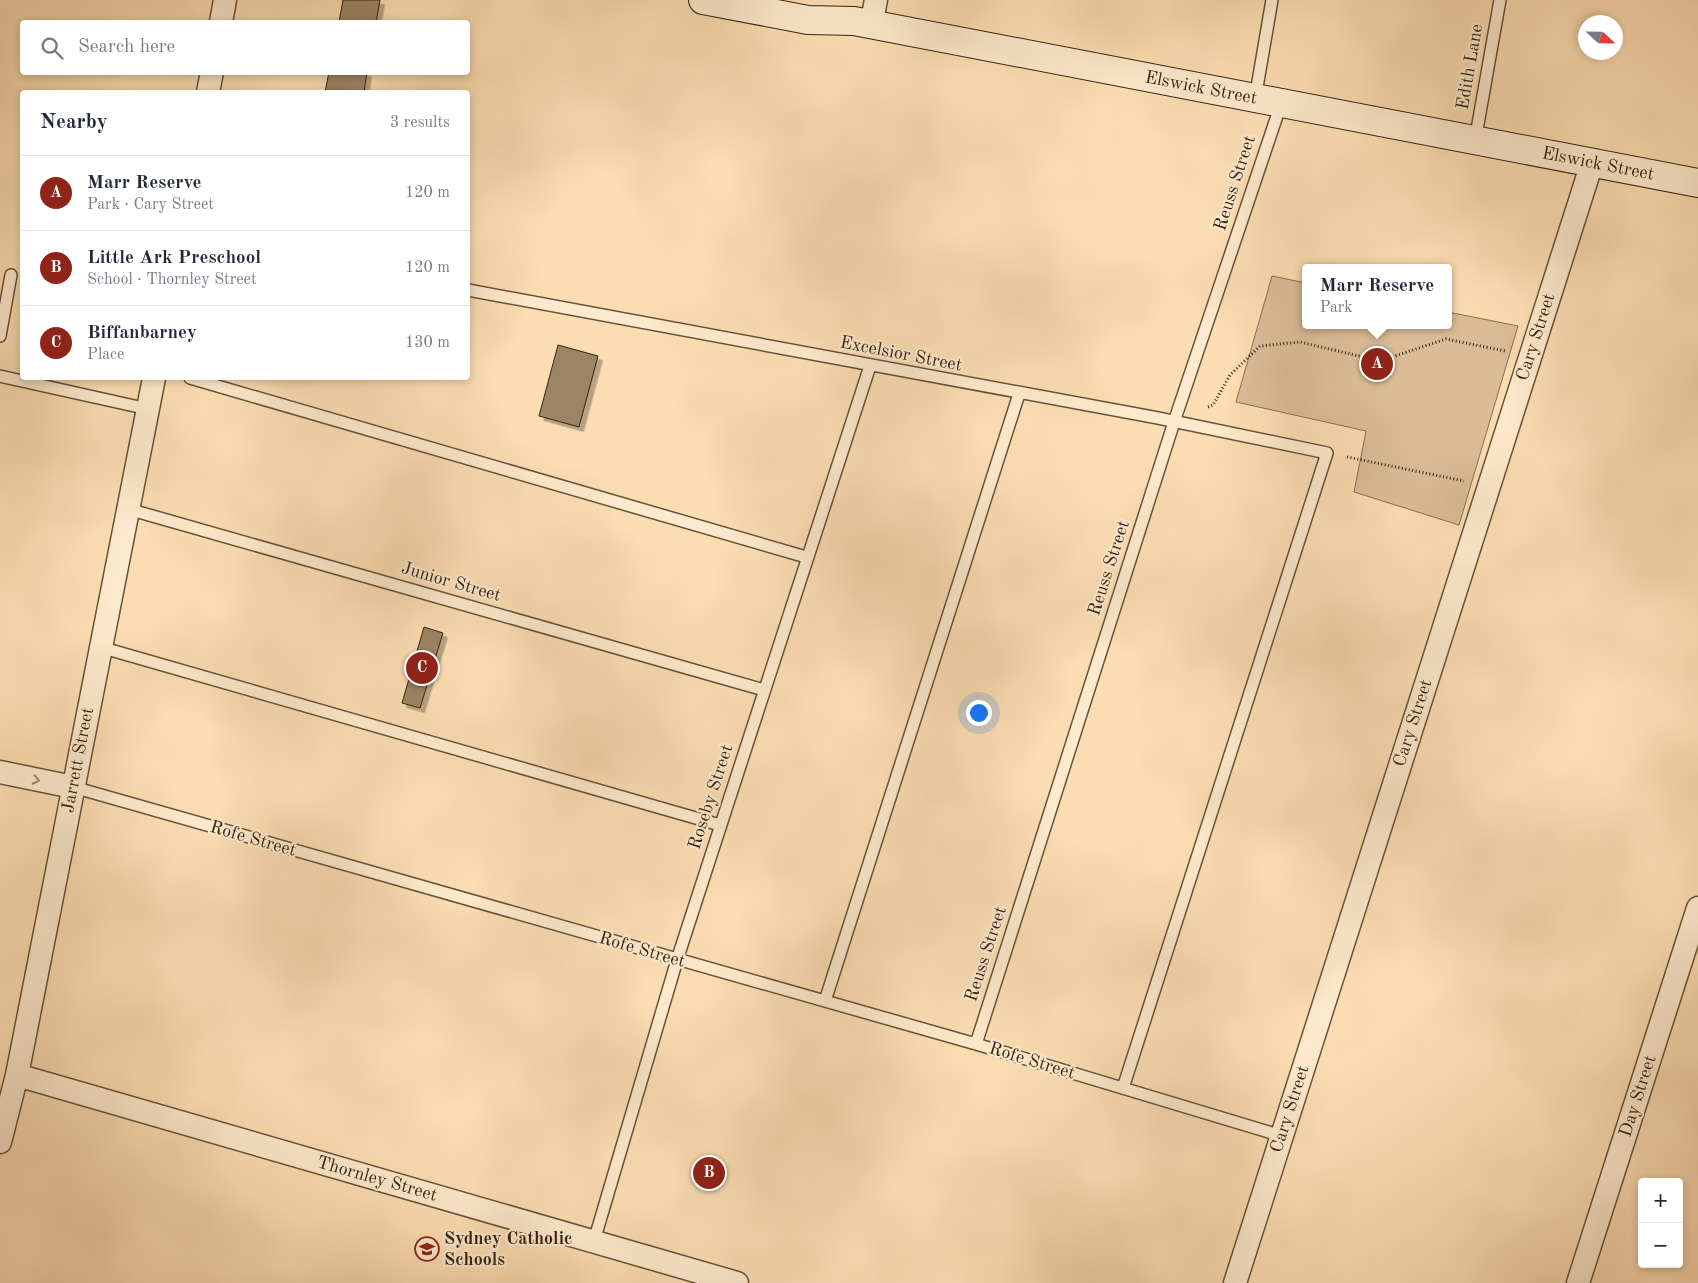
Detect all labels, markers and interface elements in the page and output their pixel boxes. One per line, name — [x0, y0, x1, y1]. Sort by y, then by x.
north arrow — [1578, 15, 1623, 60]
search box — [20, 20, 470, 75]
street label: Edith Lane — [1454, 23, 1486, 111]
icon: search — [38, 34, 66, 62]
text: Search here — [78, 38, 175, 57]
street label: Elswick Street — [1143, 68, 1259, 108]
text: Nearby — [40, 112, 108, 133]
text: 3 results — [390, 115, 450, 131]
street label: Reuss Street — [1211, 133, 1259, 233]
street label: Elswick Street — [1540, 144, 1656, 184]
text: Marr Reserve — [87, 174, 202, 193]
text: A — [50, 185, 62, 201]
text: 120 m — [405, 185, 450, 201]
text: Park · Cary Street — [87, 197, 214, 213]
text: Little Ark Preschool — [87, 249, 261, 268]
text: B — [50, 260, 62, 276]
text: 120 m — [405, 260, 450, 276]
popup — [1302, 264, 1452, 329]
text: School · Thornley Street — [87, 272, 257, 288]
text: Marr Reserve — [1320, 277, 1434, 296]
street label: Cary Street — [1513, 291, 1559, 383]
text: Park — [1320, 300, 1353, 316]
text: Biffanbarney — [87, 324, 197, 343]
street label: Excelsior Street — [838, 333, 964, 375]
text: C — [51, 335, 61, 351]
text: 130 m — [405, 335, 450, 351]
pin: A — [1361, 345, 1393, 383]
text: Place — [87, 347, 124, 363]
street label: Reuss Street — [1085, 518, 1133, 618]
street label: Junior Street — [399, 559, 503, 605]
pin: C — [406, 649, 438, 687]
street label: Cary Street — [1390, 677, 1436, 769]
your location — [966, 700, 992, 726]
street label: Jarrett Street — [59, 706, 97, 814]
street label: Roseby Street — [686, 742, 736, 852]
one-way arrow — [32, 774, 41, 785]
street label: Rofe Street — [208, 818, 298, 860]
street label: Reuss Street — [962, 904, 1010, 1004]
street label: Rofe Street — [597, 929, 687, 971]
street label: Rofe Street — [987, 1039, 1077, 1083]
street label: Day Street — [1616, 1053, 1660, 1139]
street label: Cary Street — [1267, 1063, 1313, 1155]
street label: Thornley Street — [315, 1153, 439, 1205]
pin: B — [693, 1154, 725, 1192]
map controls — [1638, 1178, 1683, 1268]
button: + — [1638, 1178, 1683, 1223]
button: − — [1638, 1223, 1683, 1268]
place label: Sydney Catholic Schools — [444, 1230, 572, 1269]
school or university icon: Sydney Catholic Schools — [414, 1236, 440, 1262]

